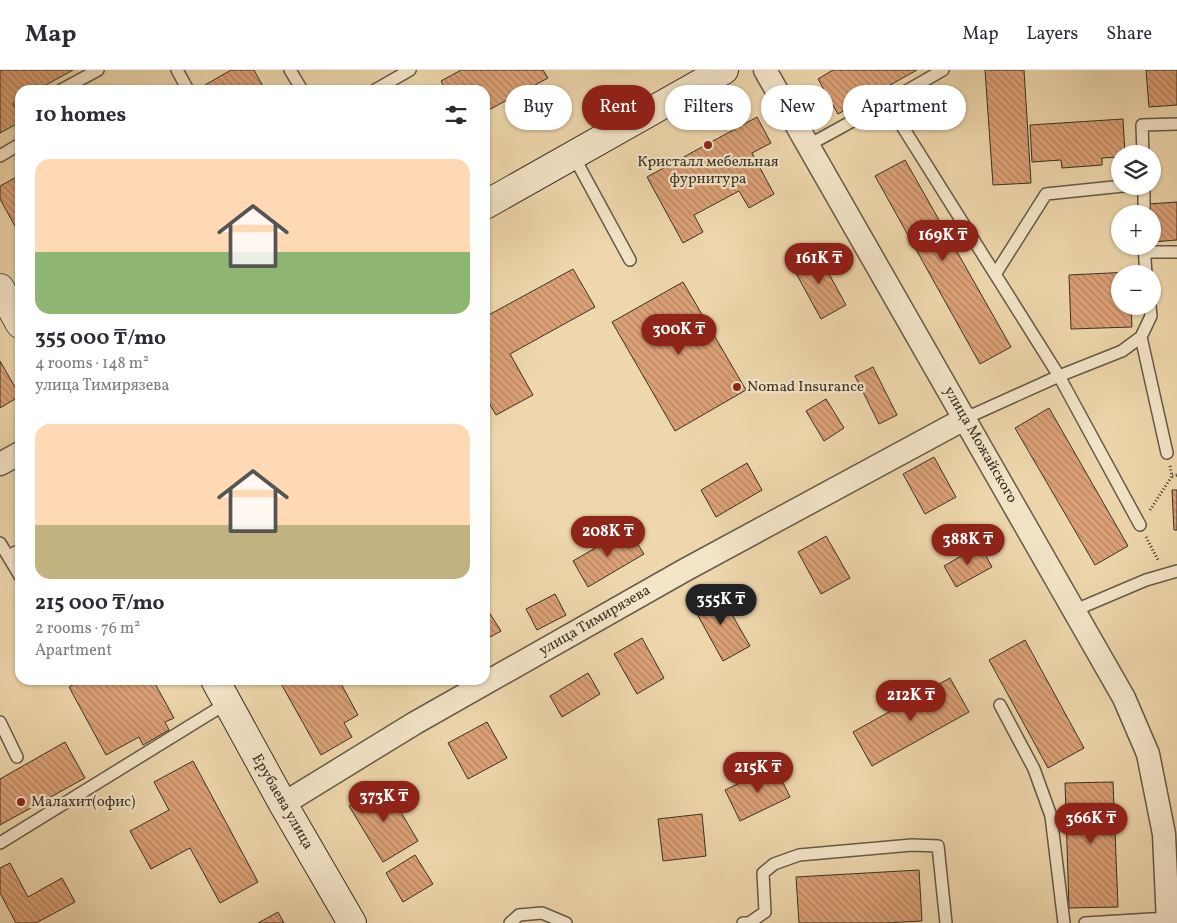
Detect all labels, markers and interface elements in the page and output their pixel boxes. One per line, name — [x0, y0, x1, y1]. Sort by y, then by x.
text: Map — [25, 18, 76, 52]
text: Map — [962, 22, 998, 47]
text: Layers — [1026, 22, 1078, 47]
text: Share — [1106, 22, 1152, 47]
chip: Buy — [505, 85, 572, 130]
chip: Rent — [582, 85, 655, 130]
chip: Filters — [665, 85, 751, 130]
chip: New — [761, 85, 833, 130]
chip: Apartment — [843, 85, 966, 130]
text: 10 homes — [35, 101, 126, 130]
icon: filters — [442, 101, 470, 129]
marker: Кристалл мебельная фурнитура — [702, 139, 714, 151]
map controls — [1111, 145, 1161, 315]
button: layers — [1111, 145, 1161, 195]
place label: Кристалл мебельная фурнитура — [637, 152, 779, 190]
icon: home — [208, 191, 298, 281]
button: + — [1111, 205, 1161, 255]
pin: 169K ₸ — [902, 220, 984, 262]
text: 169K ₸ — [918, 225, 968, 247]
pin: 161K ₸ — [778, 242, 860, 285]
text: 161K ₸ — [796, 248, 842, 270]
button: − — [1111, 265, 1161, 315]
pin: 300K ₸ — [638, 314, 720, 356]
text: 300K ₸ — [652, 319, 706, 341]
text: 355 000 ₸/mo — [35, 324, 166, 353]
text: 4 rooms · 148 m² — [35, 353, 149, 375]
text: улица Тимирязева — [35, 375, 169, 397]
place label: Nomad Insurance — [747, 377, 864, 398]
marker: Nomad Insurance — [731, 381, 743, 393]
street label: улица Можайского — [938, 383, 1022, 507]
icon: home — [208, 456, 298, 546]
pin: 208K ₸ — [567, 516, 649, 558]
text: 208K ₸ — [582, 521, 634, 543]
pin: 388K ₸ — [927, 524, 1009, 566]
text: 388K ₸ — [943, 529, 993, 551]
street label: улица Тимирязева — [535, 580, 655, 662]
pin: 355K ₸ — [680, 584, 762, 626]
text: 215 000 ₸/mo — [35, 589, 165, 618]
text: 355K ₸ — [697, 589, 745, 611]
text: 2 rooms · 76 m² — [35, 618, 140, 640]
text: Apartment — [35, 640, 112, 662]
pin: 212K ₸ — [870, 680, 952, 722]
text: 212K ₸ — [887, 685, 935, 707]
street label: Ерубаева улица — [246, 750, 318, 854]
pin: 215K ₸ — [717, 752, 799, 794]
text: 215K ₸ — [734, 757, 782, 779]
pin: 373K ₸ — [343, 780, 425, 823]
text: 373K ₸ — [359, 786, 409, 808]
place label: Малахит(офис) — [31, 792, 135, 813]
marker: Малахит(офис) — [15, 796, 27, 808]
pin: 366K ₸ — [1050, 802, 1132, 845]
text: 366K ₸ — [1066, 808, 1117, 830]

